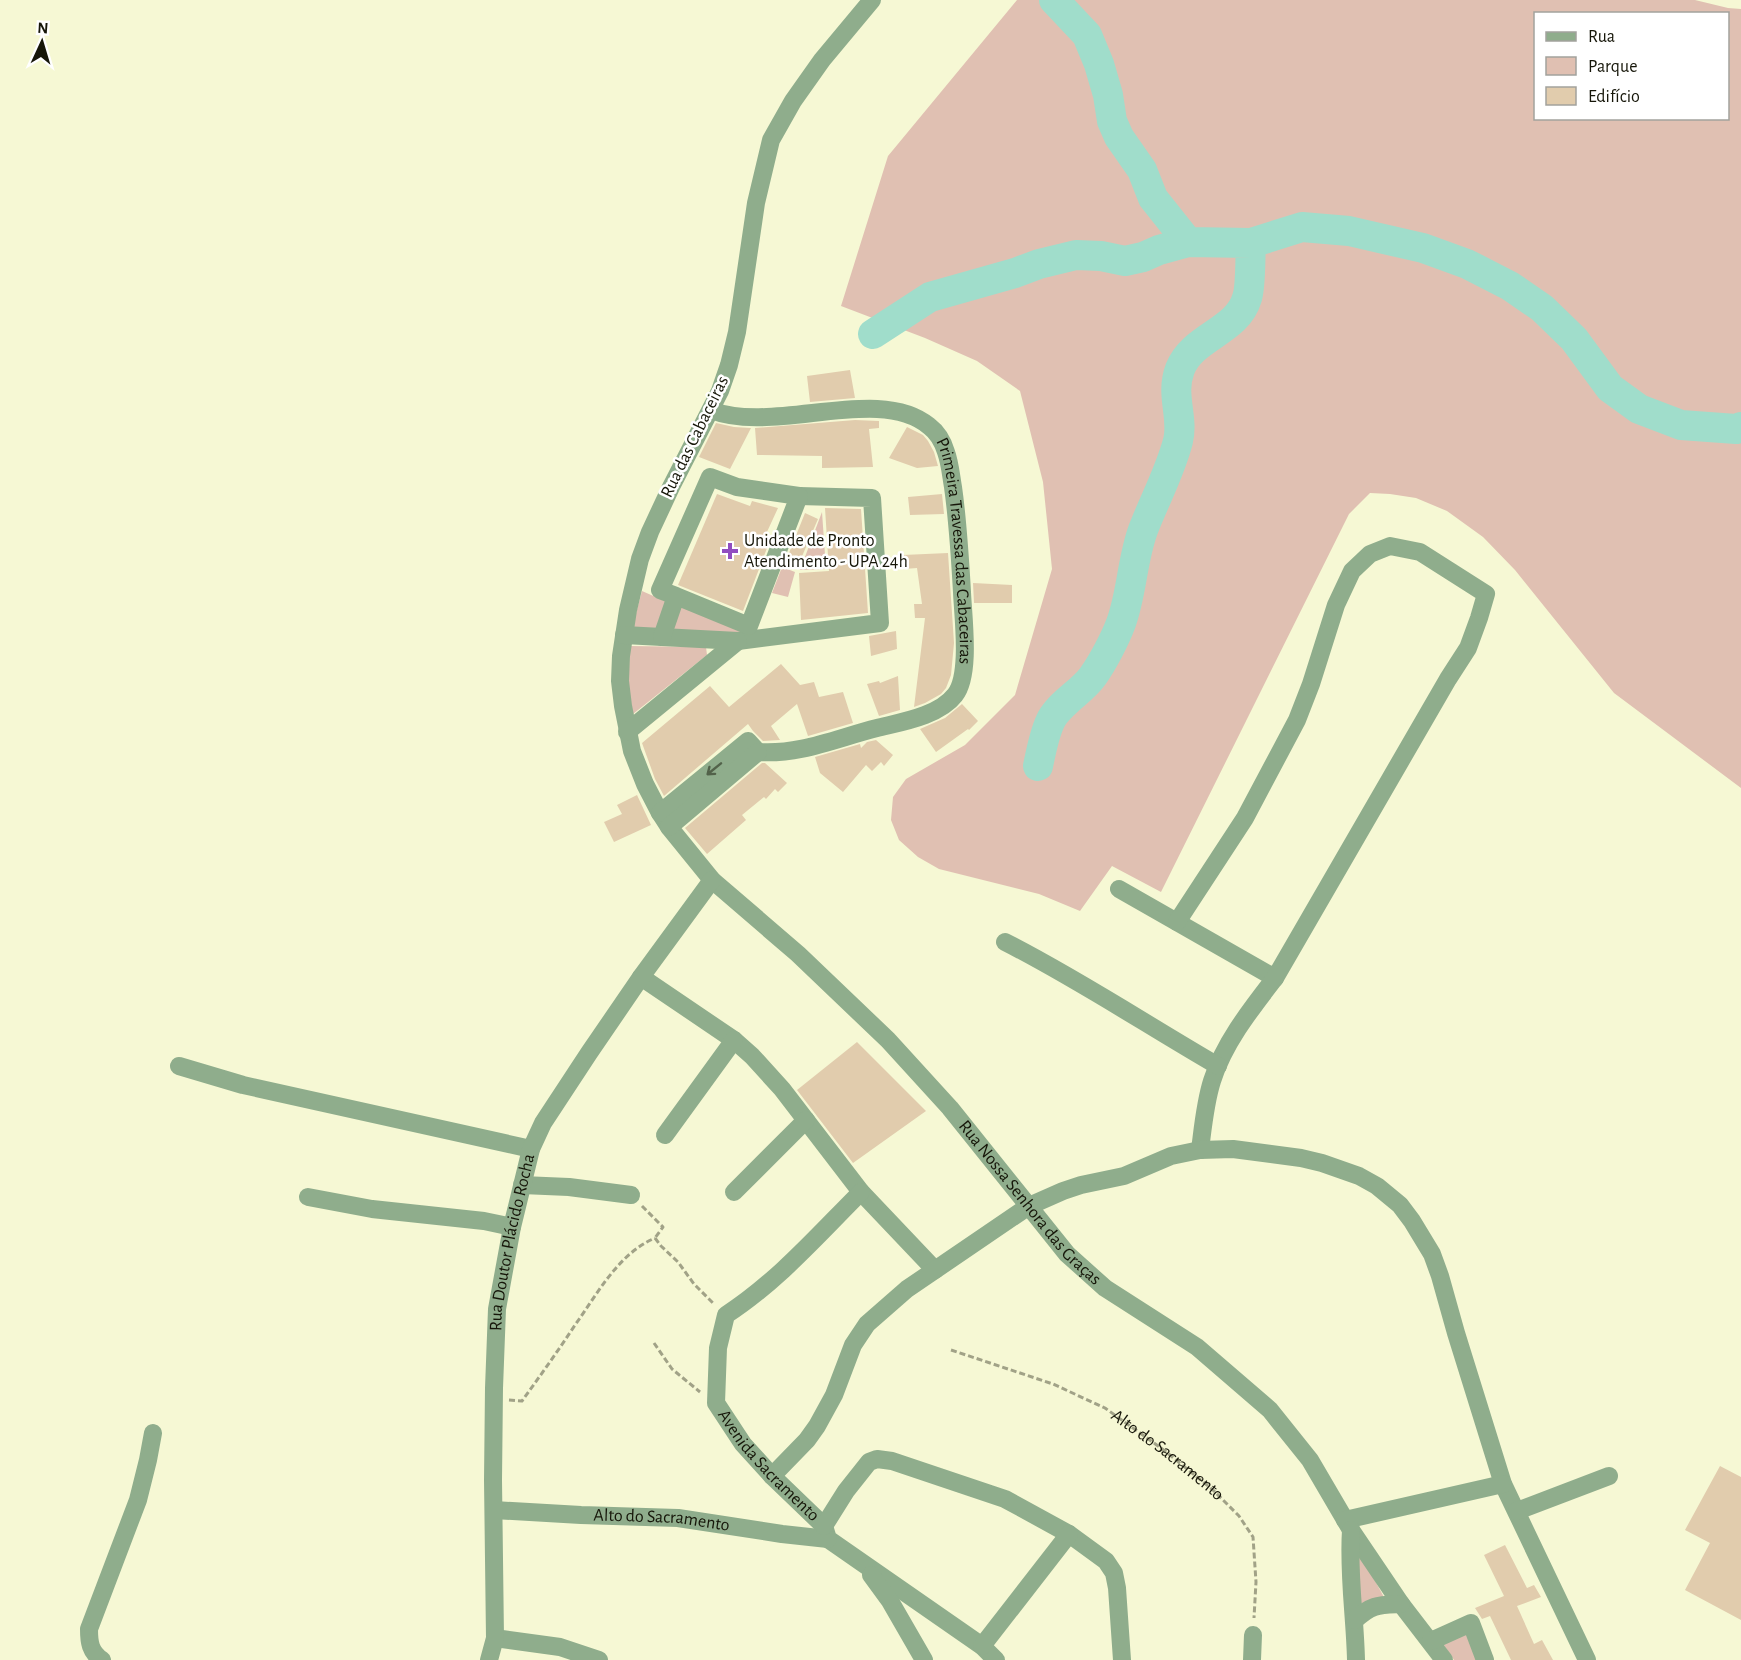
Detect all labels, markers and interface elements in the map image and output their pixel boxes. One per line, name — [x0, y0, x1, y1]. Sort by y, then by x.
north arrow — [12, 12, 72, 72]
legend — [1534, 12, 1729, 120]
text: N — [37, 20, 49, 36]
text: Rua — [1588, 28, 1615, 46]
text: Parque — [1588, 58, 1637, 76]
text: Edifício — [1588, 88, 1640, 106]
street label: Rua das Cabaceiras — [658, 373, 732, 501]
street label: Primeira Travessa das Cabaceiras — [932, 435, 974, 665]
place label: Unidade de Pronto Atendimento - UPA 24h — [744, 532, 908, 571]
marker: Unidade de Pronto Atendimento - UPA 24h — [721, 542, 739, 560]
one-way arrow — [706, 762, 722, 775]
street label: Rua Nossa Senhora das Graças — [955, 1117, 1104, 1289]
street label: Rua Doutor Plácido Rocha — [487, 1152, 538, 1331]
street label: Alto do Sacramento — [1108, 1406, 1227, 1504]
street label: Avenida Sacramento — [714, 1407, 823, 1525]
street label: Alto do Sacramento — [593, 1506, 731, 1535]

